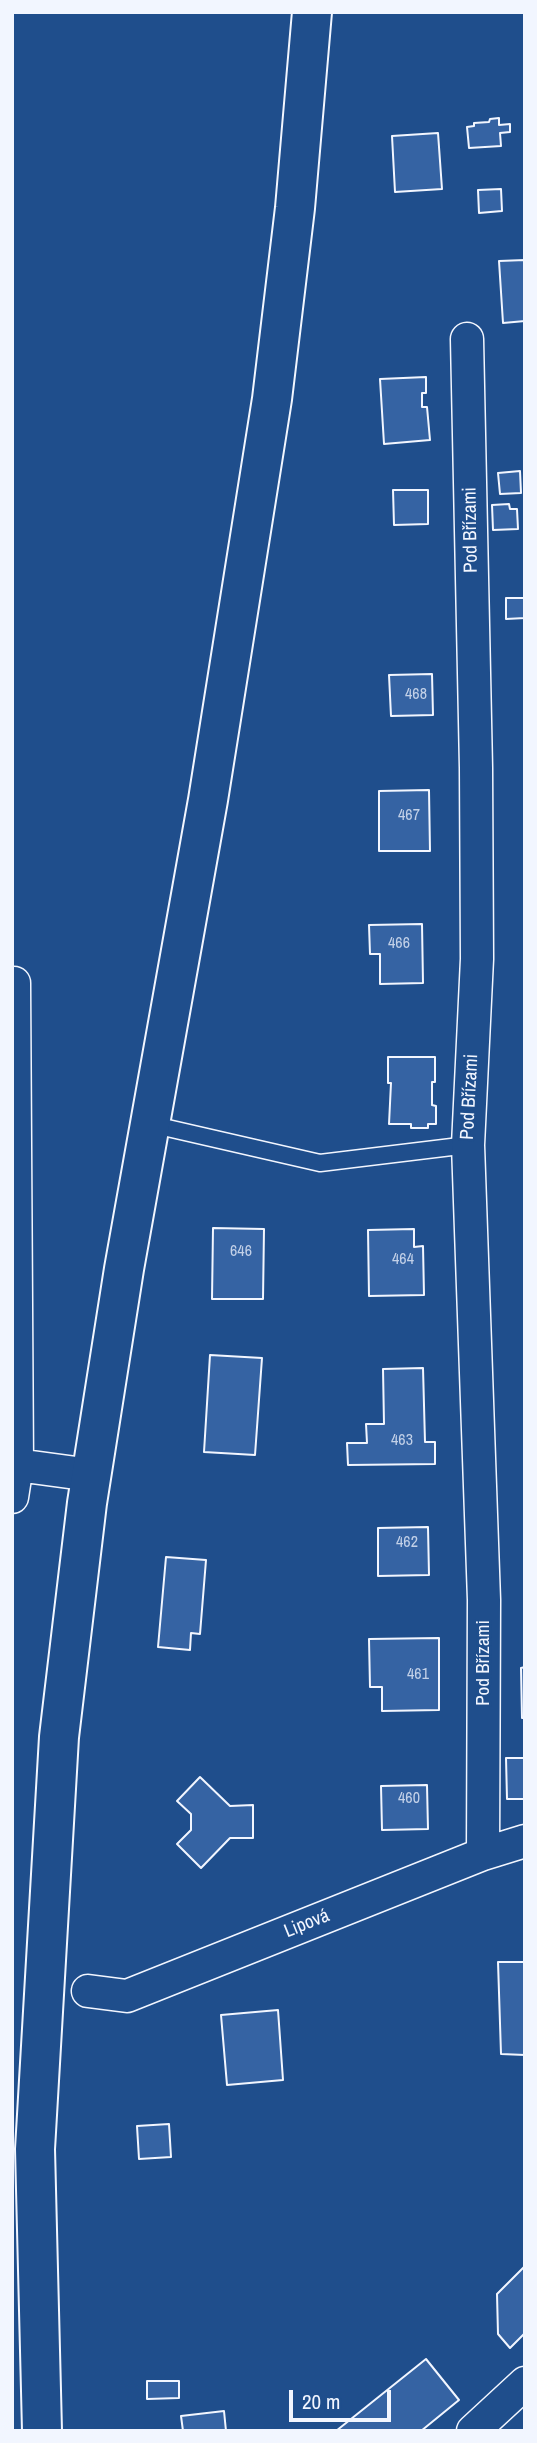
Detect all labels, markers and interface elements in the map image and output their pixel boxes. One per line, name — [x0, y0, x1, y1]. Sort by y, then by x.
street label: Pod Břízami — [459, 487, 483, 573]
house number: 468 — [405, 685, 427, 705]
house number: 467 — [398, 806, 420, 826]
house number: 466 — [388, 934, 410, 954]
street label: Pod Břízami — [456, 1054, 484, 1140]
house number: 646 — [230, 1242, 252, 1262]
house number: 464 — [392, 1250, 414, 1270]
house number: 463 — [391, 1431, 413, 1451]
house number: 462 — [396, 1533, 418, 1553]
street label: Pod Břízami — [473, 1620, 495, 1706]
house number: 461 — [407, 1665, 429, 1685]
house number: 460 — [398, 1789, 420, 1809]
street label: Lipová — [281, 1905, 333, 1943]
scale bar — [292, 2376, 393, 2420]
text: 20 m — [302, 2387, 340, 2416]

